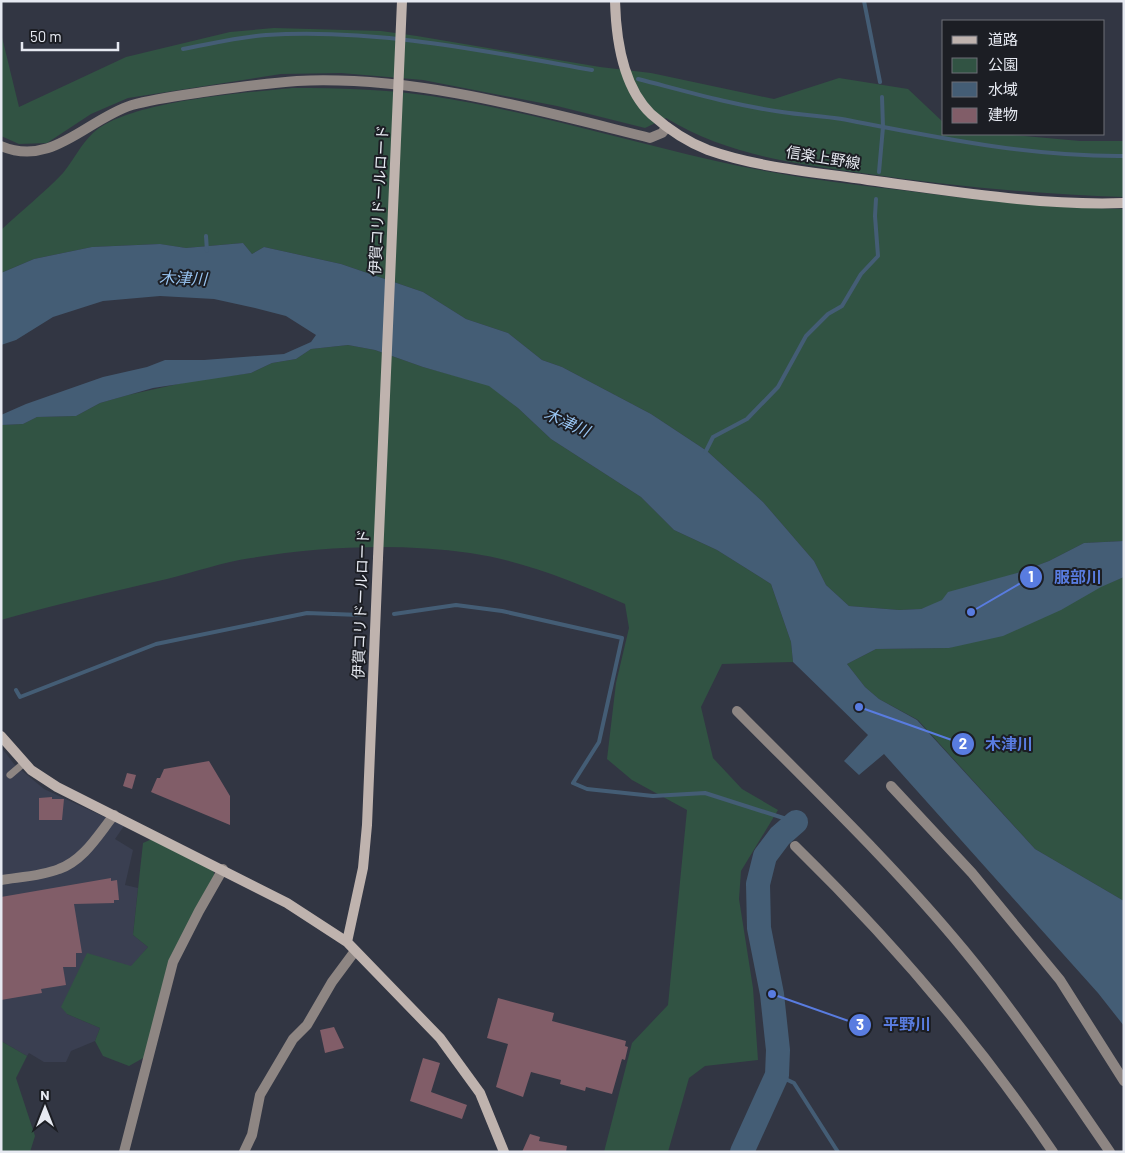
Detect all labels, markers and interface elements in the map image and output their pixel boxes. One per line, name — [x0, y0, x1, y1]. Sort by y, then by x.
scale bar — [22, 20, 119, 52]
legend — [942, 20, 1105, 135]
text: 50 m — [30, 27, 62, 45]
text: 道路 — [988, 30, 1018, 48]
text: 公園 — [988, 55, 1018, 73]
text: 水域 — [988, 80, 1018, 98]
text: 建物 — [988, 105, 1018, 123]
street label: 伊賀コリドールロード — [365, 125, 391, 275]
street label: 信楽上野線 — [785, 142, 862, 172]
water label: 木津川 — [159, 267, 209, 288]
water label: 木津川 — [541, 403, 595, 441]
street label: 伊賀コリドールロード — [348, 529, 372, 679]
callout: 服部川 — [1019, 562, 1112, 593]
text: 1 — [1028, 567, 1034, 585]
text: 服部川 — [1054, 567, 1102, 586]
callout: 木津川 — [950, 729, 1043, 760]
text: 2 — [959, 734, 967, 752]
text: 木津川 — [985, 734, 1033, 753]
callout: 平野川 — [848, 1009, 941, 1040]
text: 平野川 — [883, 1014, 931, 1033]
text: 3 — [856, 1015, 864, 1033]
north arrow — [20, 1083, 70, 1133]
text: N — [40, 1086, 50, 1103]

